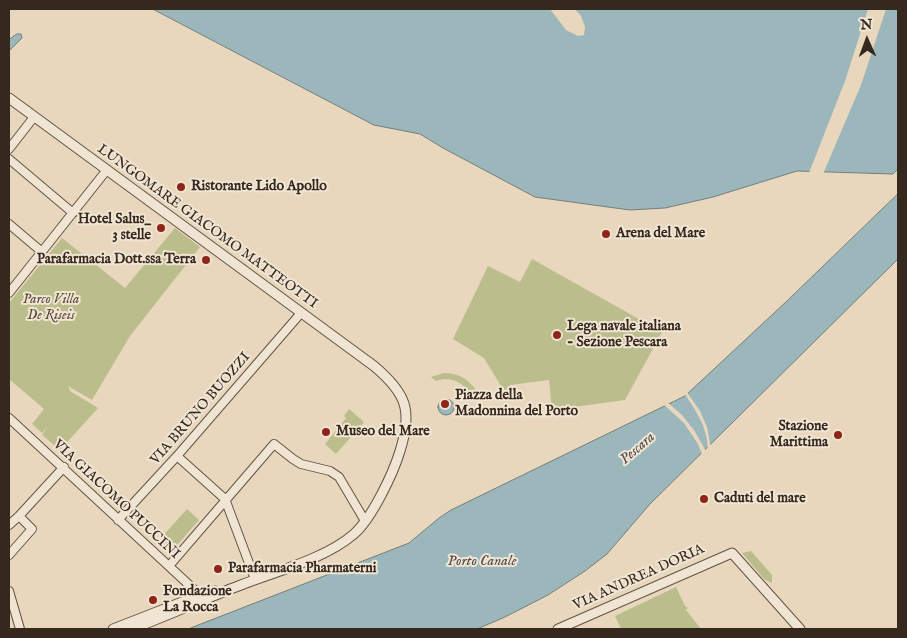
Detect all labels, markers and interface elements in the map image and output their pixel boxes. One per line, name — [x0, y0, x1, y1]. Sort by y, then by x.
north arrow — [842, 15, 892, 65]
text: N — [860, 16, 873, 34]
street label: LUNGOMARE GIACOMO MATTEOTTI — [94, 141, 320, 313]
place label: Ristorante Lido Apollo — [191, 179, 327, 195]
marker: Ristorante Lido Apollo — [175, 181, 187, 193]
place label: Hotel Salus_ 3 stelle — [78, 212, 151, 244]
marker: Hotel Salus_ 3 stelle — [155, 222, 167, 234]
place label: Arena del Mare — [616, 226, 705, 242]
marker: Arena del Mare — [600, 228, 612, 240]
place label: Parafarmacia Dott.ssa Terra — [37, 252, 196, 268]
marker: Parafarmacia Dott.ssa Terra — [200, 254, 212, 266]
park label: Parco Villa De Riseis — [23, 292, 79, 324]
place label: Lega navale italiana - Sezione Pescara — [567, 319, 681, 352]
marker: Lega navale italiana - Sezione Pescara — [551, 329, 563, 341]
street label: VIA BRUNO BUOZZI — [148, 349, 254, 469]
place label: Piazza della Madonnina del Porto — [455, 388, 578, 421]
marker: Piazza della Madonnina del Porto — [439, 398, 451, 410]
place label: Stazione Marittima — [770, 419, 828, 452]
place label: Museo del Mare — [336, 424, 430, 440]
marker: Museo del Mare — [320, 426, 332, 438]
water label: Pescara — [617, 429, 659, 469]
marker: Stazione Marittima — [832, 429, 844, 441]
street label: VIA GIACOMO PUCCINI — [49, 437, 183, 563]
place label: Caduti del mare — [714, 491, 806, 507]
marker: Caduti del mare — [698, 493, 710, 505]
street label: VIA ANDREA DORIA — [571, 541, 707, 615]
water label: Porto Canale — [448, 553, 516, 571]
place label: Parafarmacia Pharmaterni — [228, 561, 376, 577]
marker: Parafarmacia Pharmaterni — [212, 563, 224, 575]
place label: Fondazione La Rocca — [163, 584, 232, 616]
marker: Fondazione La Rocca — [147, 594, 159, 606]

